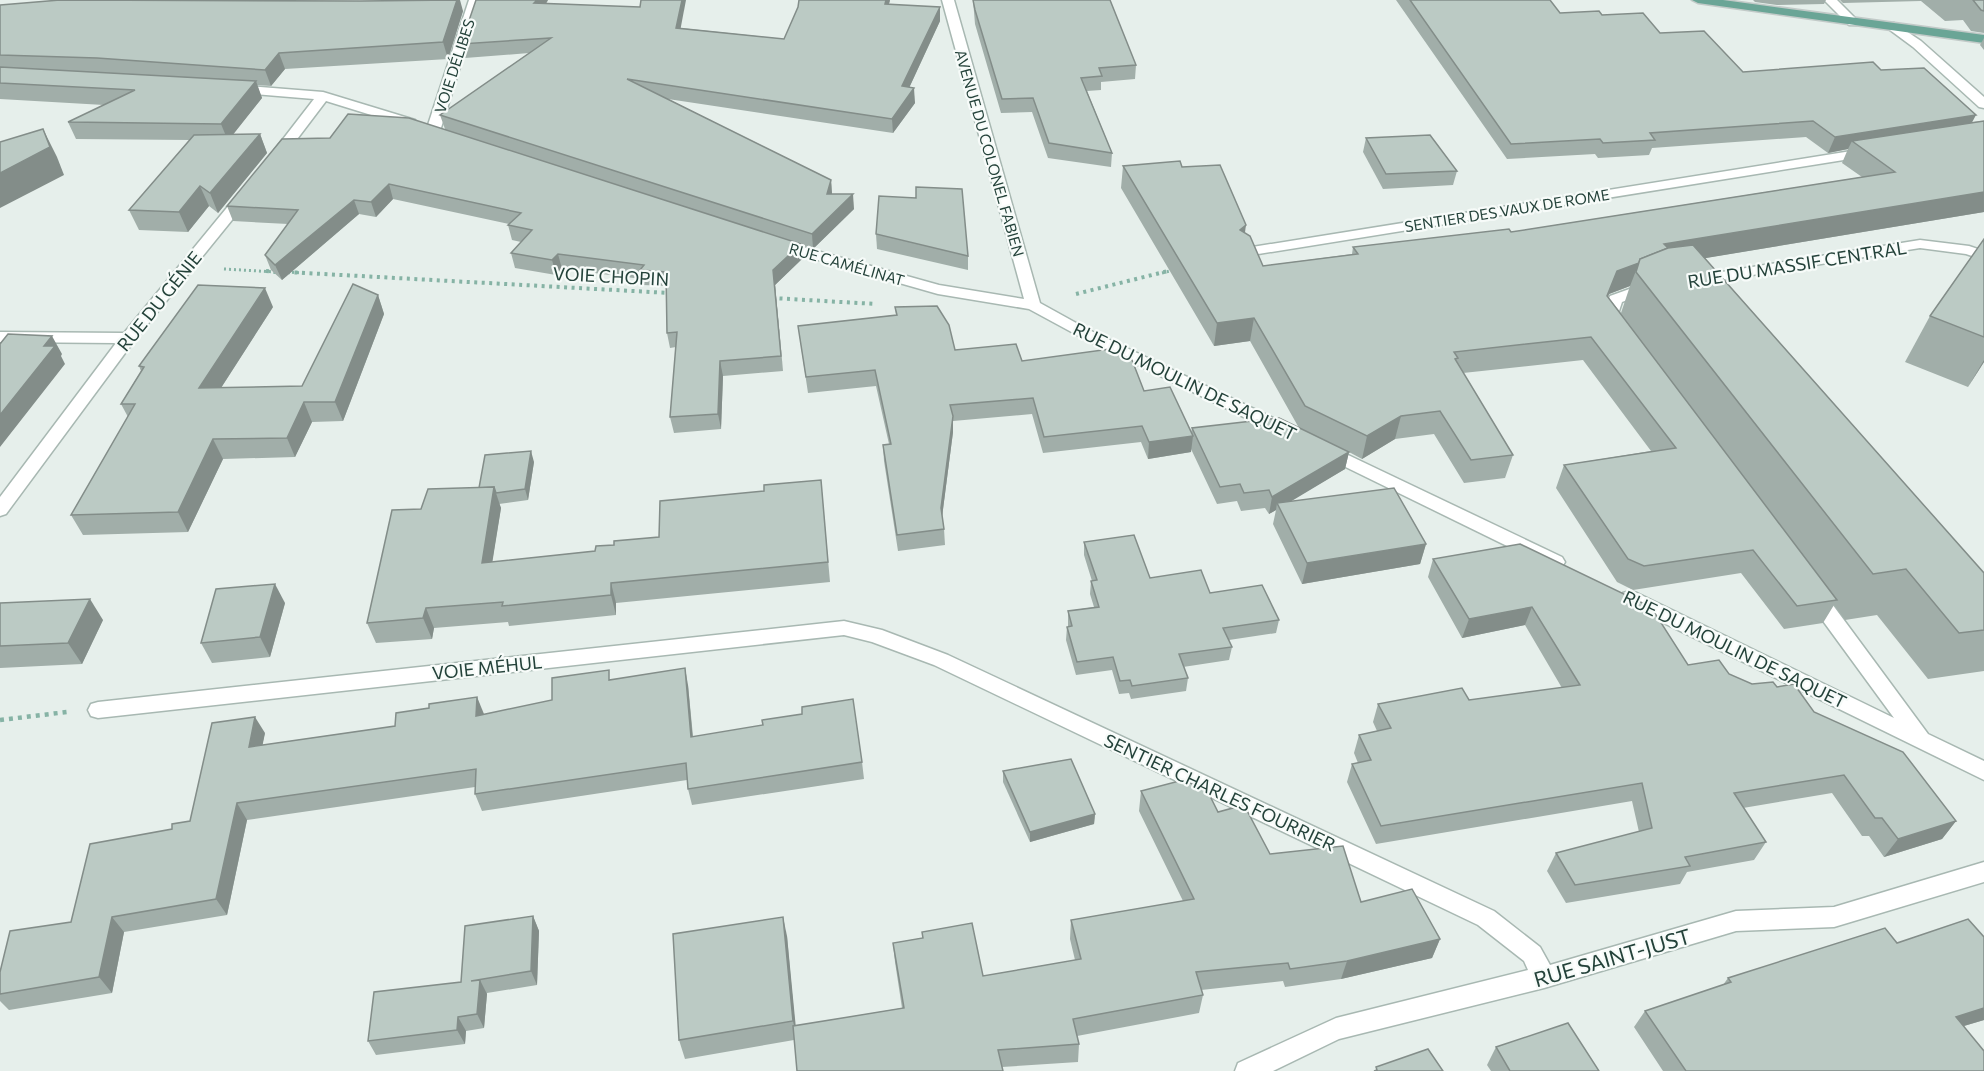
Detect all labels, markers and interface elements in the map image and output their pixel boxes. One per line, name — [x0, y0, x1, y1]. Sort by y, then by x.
street label: VOIE DÉLIBES — [429, 16, 478, 116]
street label: AVENUE DU COLONEL FABIEN — [952, 47, 1028, 259]
street label: SENTIER DES VAUX DE ROME — [1403, 185, 1611, 235]
street label: RUE DU MASSIF CENTRAL — [1686, 236, 1908, 292]
street label: RUE CAMÉLINAT — [787, 238, 907, 289]
street label: RUE DU GÉNIE — [112, 247, 206, 355]
street label: VOIE CHOPIN — [552, 262, 670, 290]
street label: RUE DU MOULIN DE SAQUET — [1070, 317, 1300, 445]
street label: RUE DU MOULIN DE SAQUET — [1620, 585, 1850, 713]
street label: VOIE MÉHUL — [431, 650, 543, 684]
street label: SENTIER CHARLES FOURRIER — [1101, 729, 1339, 855]
street label: RUE SAINT-JUST — [1531, 923, 1693, 991]

